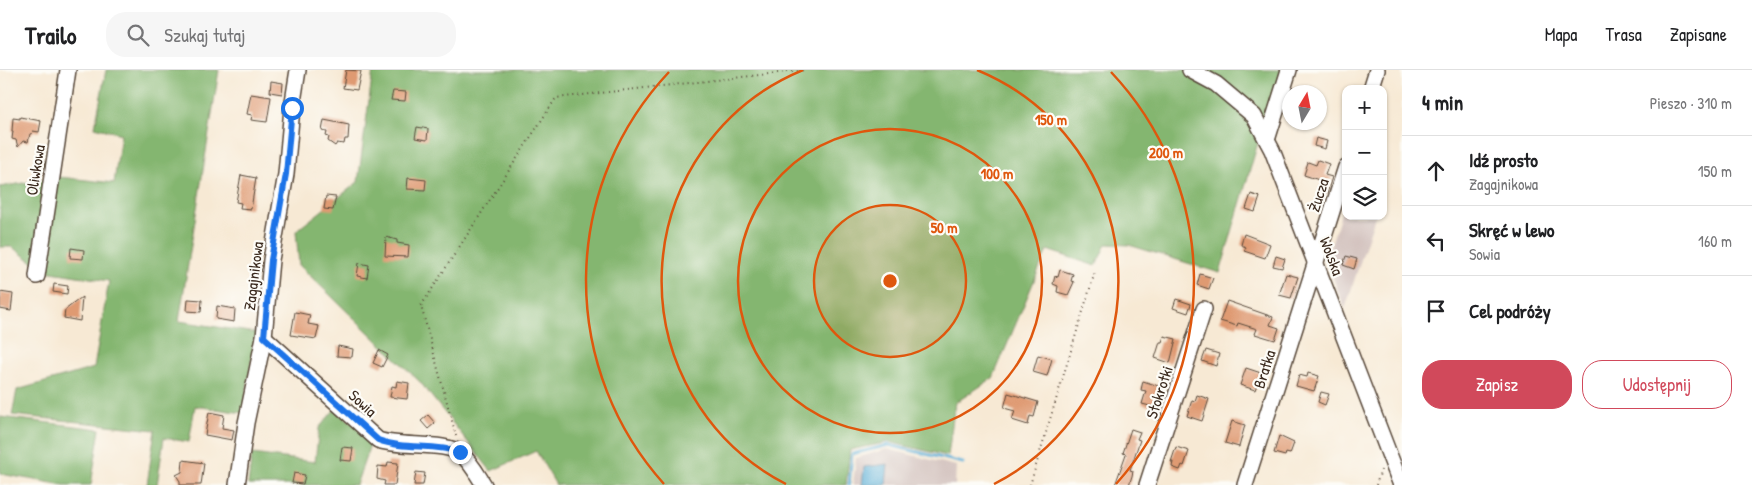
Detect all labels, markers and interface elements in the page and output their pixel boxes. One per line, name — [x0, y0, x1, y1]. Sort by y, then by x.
search box — [106, 12, 456, 57]
text: Trailo — [25, 19, 76, 51]
icon: search — [124, 21, 152, 49]
text: Szukaj tutaj — [164, 22, 246, 48]
text: Mapa — [1545, 22, 1577, 47]
text: Trasa — [1605, 22, 1642, 47]
text: Zapisane — [1670, 22, 1727, 47]
north arrow — [1282, 85, 1327, 130]
map controls — [1342, 85, 1387, 220]
button: + — [1342, 85, 1387, 130]
text: 4 min — [1422, 88, 1463, 117]
text: Pieszo · 310 m — [1650, 92, 1732, 114]
route start — [281, 97, 304, 120]
text: 150 m — [1035, 109, 1067, 130]
button: − — [1342, 130, 1387, 175]
text: 200 m — [1149, 142, 1183, 163]
street label: Oliwkowa — [20, 143, 50, 197]
text: Idź prosto — [1469, 147, 1538, 173]
icon: ahead — [1422, 157, 1450, 185]
text: 150 m — [1698, 160, 1732, 182]
text: 100 m — [981, 163, 1013, 184]
text: Zagajnikowa — [1469, 173, 1538, 195]
button: layers — [1342, 175, 1387, 220]
street label: Żucza — [1302, 176, 1334, 214]
text: 50 m — [931, 217, 957, 238]
text: Skręć w lewo — [1469, 217, 1554, 243]
icon: left — [1422, 227, 1450, 255]
text: 160 m — [1698, 230, 1732, 252]
street label: Wolska — [1315, 234, 1349, 278]
street label: Zagajnikowa — [238, 240, 268, 312]
text: Sowia — [1469, 243, 1500, 265]
centre of rings — [881, 272, 899, 290]
icon: arrive — [1422, 297, 1450, 325]
text: Cel podróży — [1469, 298, 1551, 324]
street label: Bratka — [1248, 347, 1280, 391]
button: Zapisz — [1422, 360, 1572, 409]
button: Udostępnij — [1582, 360, 1732, 409]
street label: Stokrotki — [1140, 363, 1178, 421]
street label: Sowia — [344, 384, 382, 422]
route end — [449, 441, 472, 464]

